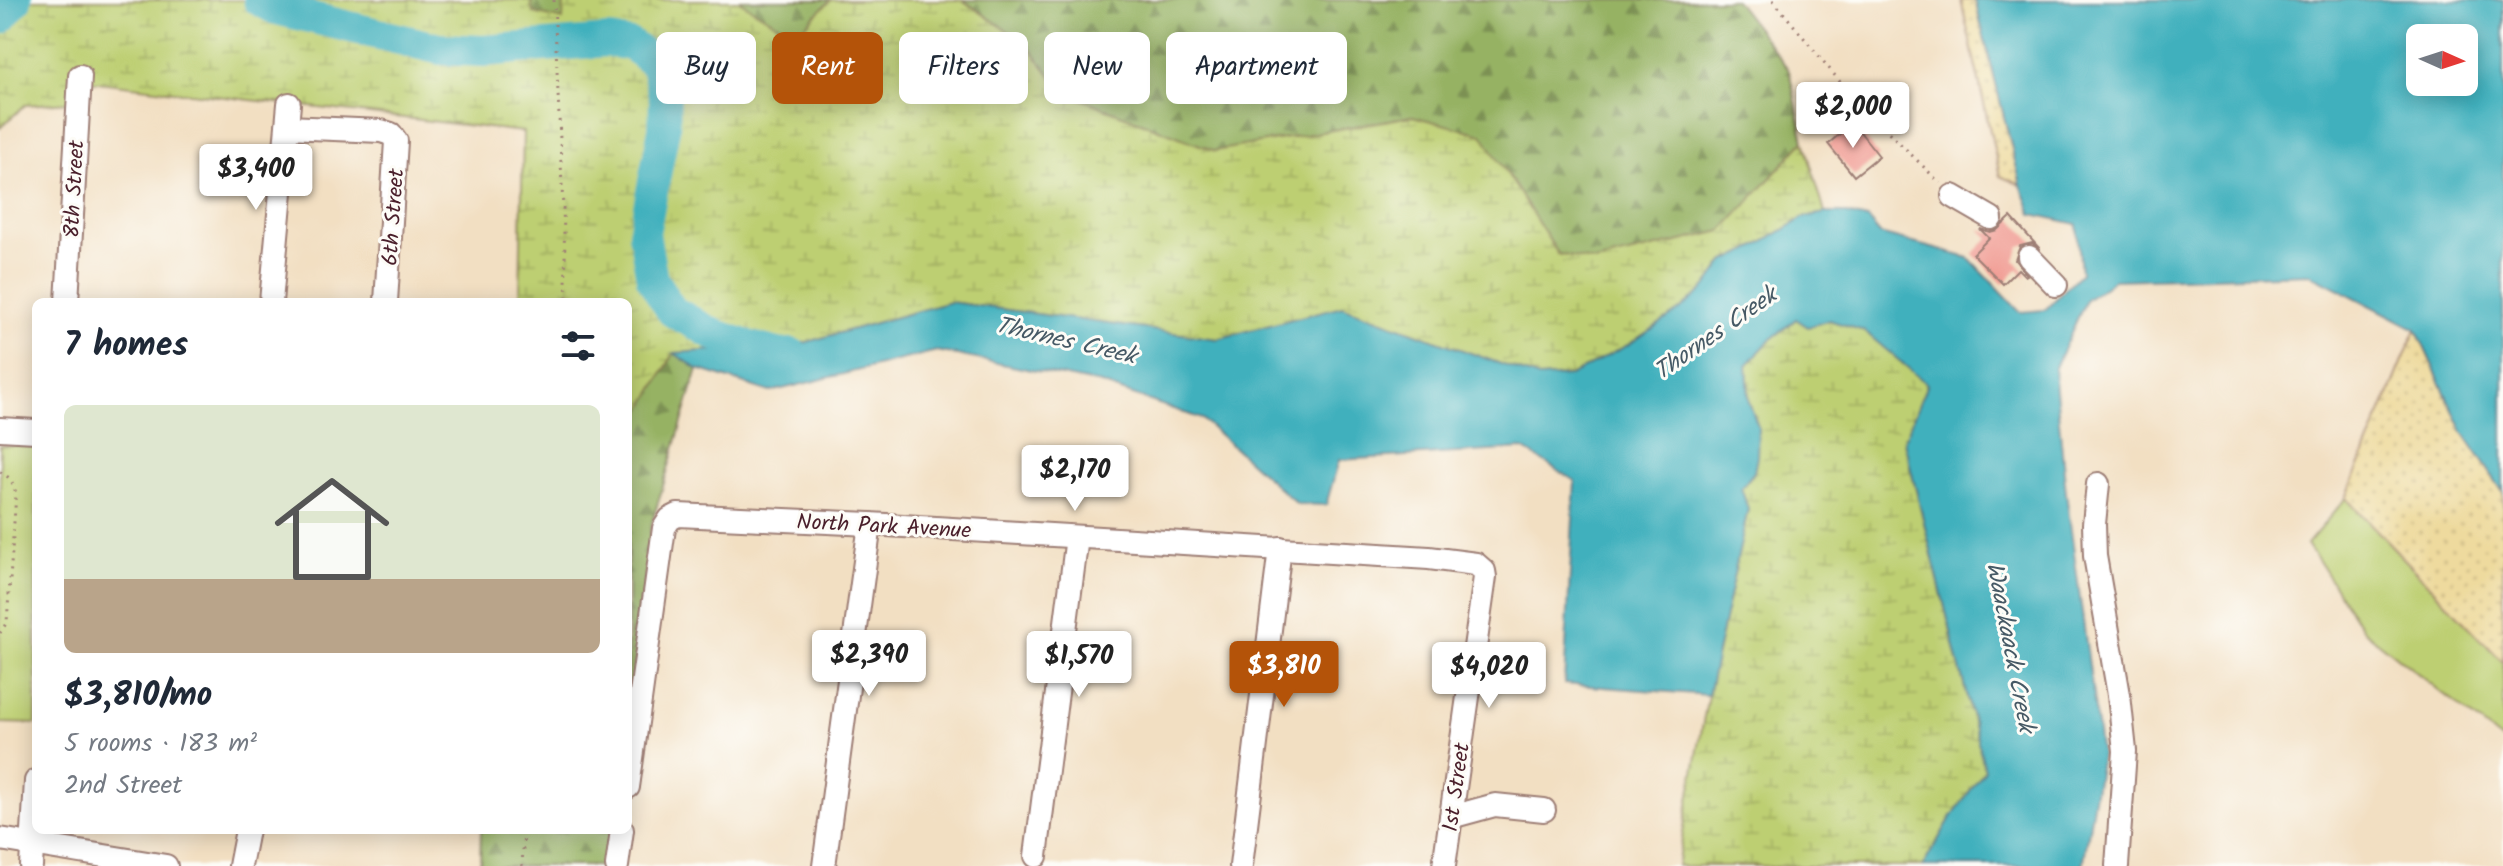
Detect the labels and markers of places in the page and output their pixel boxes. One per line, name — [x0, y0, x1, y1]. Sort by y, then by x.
pin: $2,000 — [1788, 82, 1918, 150]
pin: $3,400 — [191, 144, 321, 212]
pin: $2,170 — [1010, 445, 1140, 513]
pin: $2,390 — [804, 630, 934, 698]
pin: $1,570 — [1014, 631, 1144, 699]
pin: $3,810 — [1219, 641, 1349, 709]
pin: $4,020 — [1424, 642, 1554, 710]

